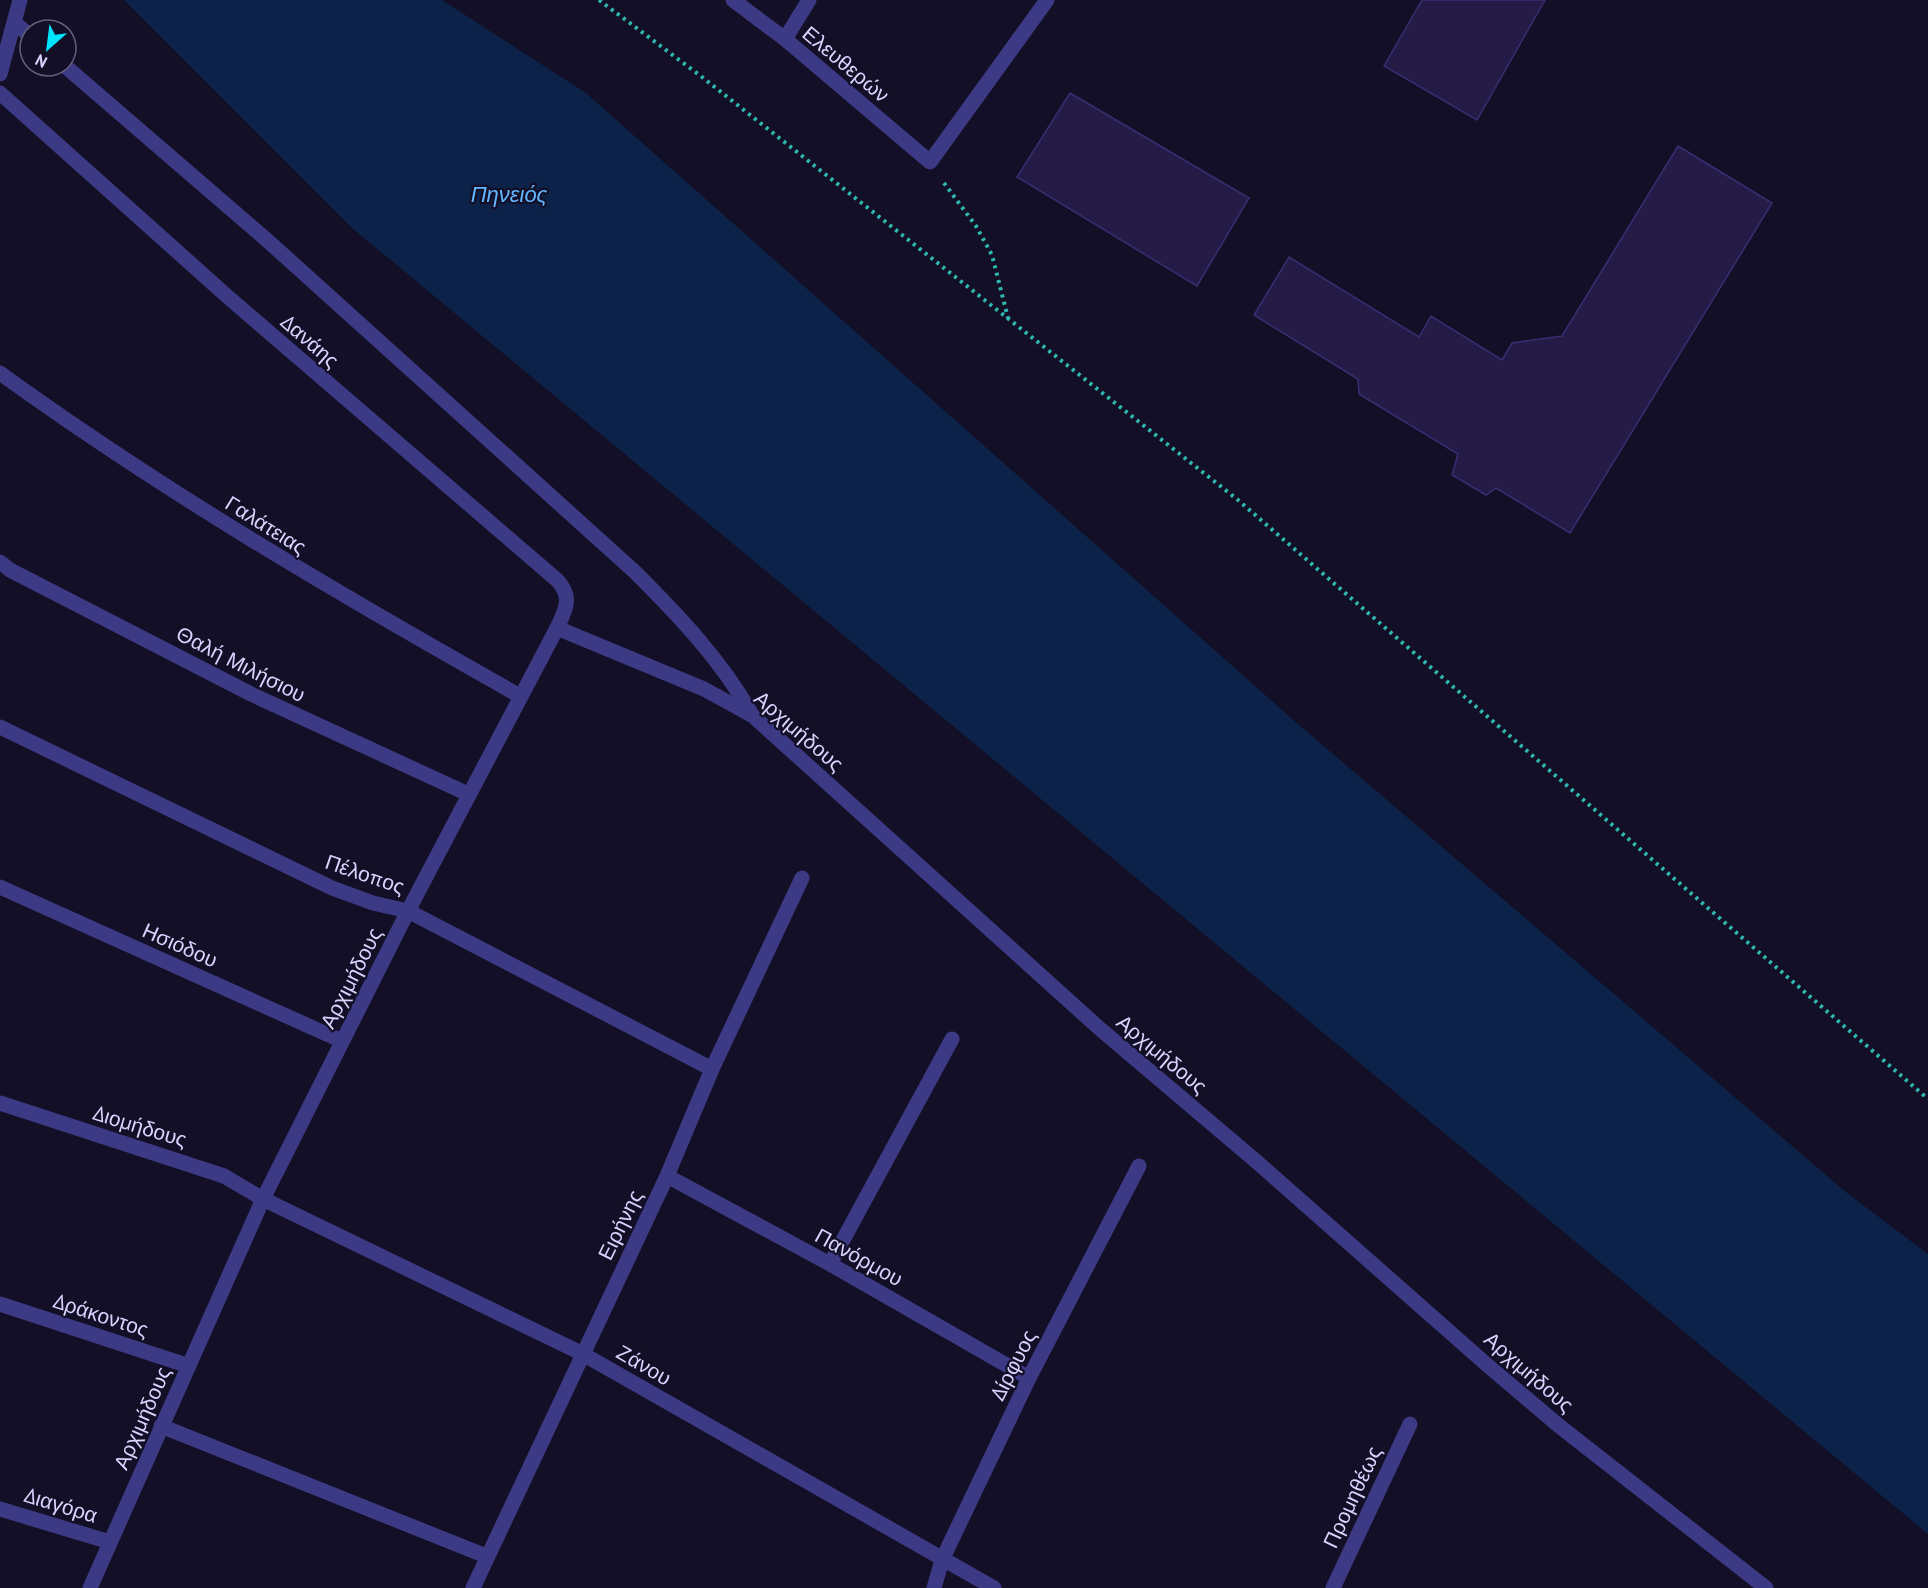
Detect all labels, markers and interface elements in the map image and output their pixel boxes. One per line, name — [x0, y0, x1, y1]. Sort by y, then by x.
north arrow — [18, 18, 78, 78]
street label: Ελευθερών — [797, 20, 895, 108]
text: N — [32, 50, 50, 73]
water label: Πηνειός — [471, 180, 548, 208]
street label: Δανάης — [275, 308, 345, 374]
street label: Γαλάτειας — [220, 490, 312, 560]
street label: Θαλή Μιλήσιου — [172, 620, 310, 708]
street label: Αρχιμήδους — [749, 685, 849, 777]
street label: Πέλοπος — [322, 848, 408, 900]
street label: Ησιόδου — [138, 917, 222, 973]
street label: Αρχιμήδους — [314, 923, 388, 1033]
street label: Αρχιμήδους — [1111, 1008, 1213, 1100]
street label: Διομήδους — [90, 1099, 190, 1153]
street label: Ειρήνης — [592, 1186, 648, 1264]
street label: Πανόρμου — [810, 1222, 908, 1292]
street label: Δράκοντος — [50, 1287, 152, 1343]
street label: Δίρφυος — [984, 1325, 1042, 1405]
street label: Αρχιμήδους — [1479, 1326, 1579, 1418]
street label: Ζάνου — [612, 1339, 676, 1391]
street label: Αρχιμήδους — [107, 1362, 177, 1474]
street label: Προμηθέως — [1317, 1442, 1387, 1552]
street label: Διαγόρα — [21, 1481, 101, 1529]

